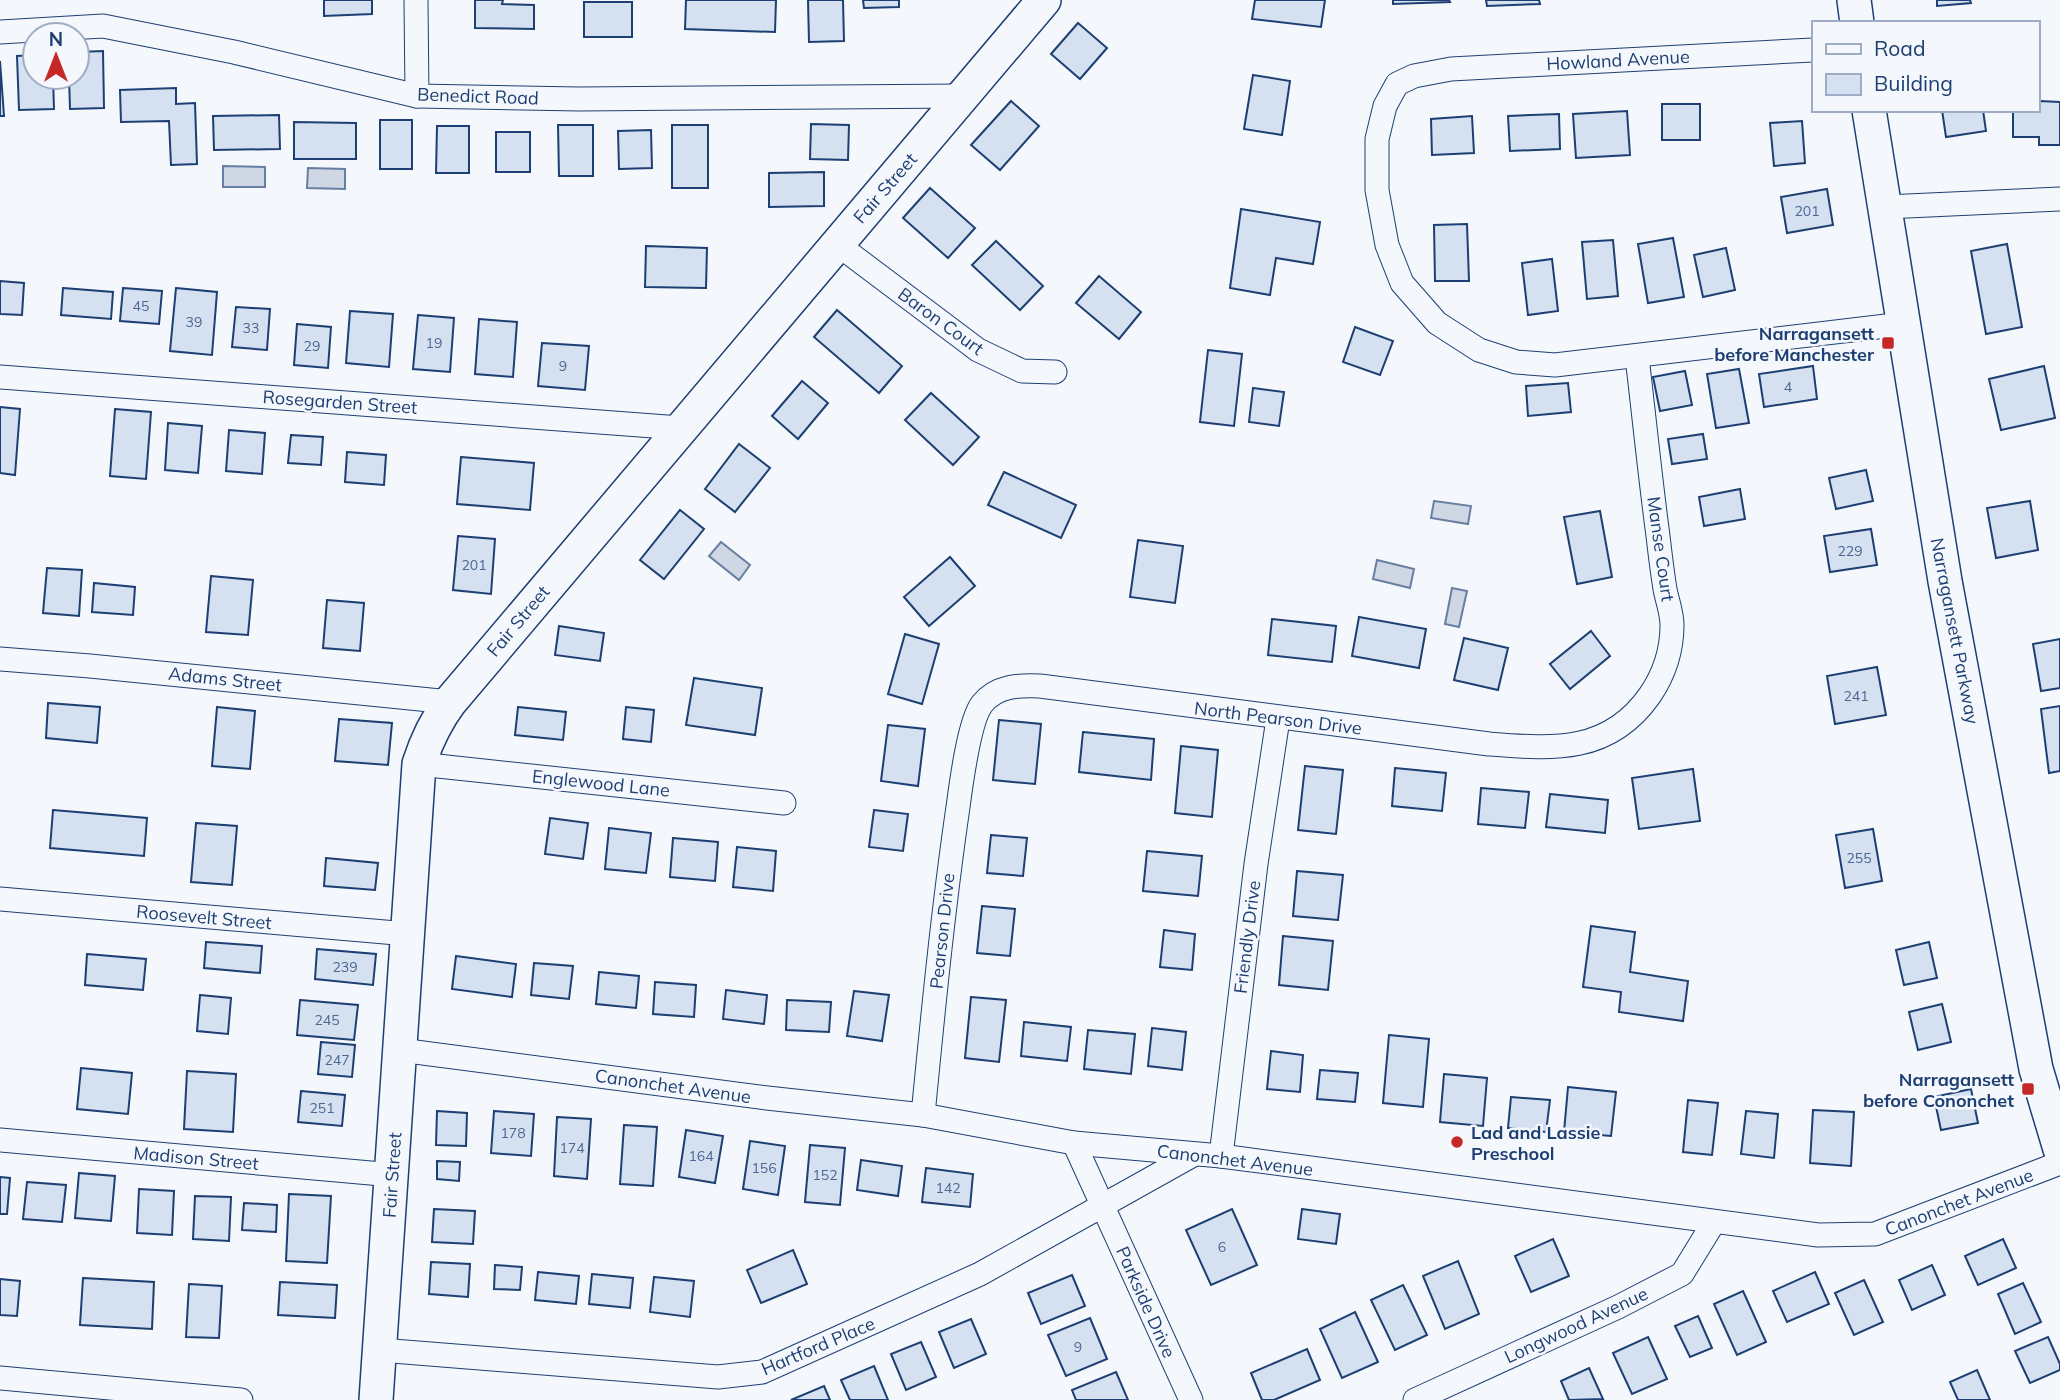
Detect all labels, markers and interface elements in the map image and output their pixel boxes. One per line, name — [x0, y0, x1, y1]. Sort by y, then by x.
north arrow — [21, 21, 91, 91]
legend — [1812, 21, 2039, 112]
text: N — [49, 27, 63, 51]
text: Road — [1874, 35, 1925, 61]
street label: Howland Avenue — [1546, 45, 1690, 75]
text: Building — [1874, 70, 1953, 96]
street label: Benedict Road — [417, 82, 539, 110]
street label: Fair Street — [848, 148, 922, 228]
house number: 201 — [1794, 202, 1820, 220]
street label: Baron Court — [894, 282, 988, 360]
house number: 45 — [133, 297, 149, 315]
house number: 39 — [186, 313, 202, 331]
house number: 33 — [243, 319, 259, 337]
place label: Narragansett before Manchester — [1714, 322, 1875, 366]
house number: 19 — [426, 334, 442, 352]
marker: Narragansett before Manchester — [1880, 335, 1896, 351]
house number: 29 — [304, 337, 320, 355]
house number: 9 — [559, 357, 567, 375]
house number: 4 — [1784, 378, 1793, 396]
street label: Rosegarden Street — [262, 385, 418, 419]
street label: Manse Court — [1642, 495, 1680, 603]
street label: Narragansett Parkway — [1926, 536, 1984, 727]
house number: 229 — [1837, 542, 1863, 560]
house number: 201 — [461, 556, 487, 574]
street label: Fair Street — [482, 581, 554, 661]
street label: Adams Street — [167, 662, 283, 696]
house number: 241 — [1843, 687, 1869, 705]
street label: North Pearson Drive — [1193, 696, 1363, 740]
street label: Englewood Lane — [531, 764, 671, 802]
house number: 255 — [1846, 849, 1872, 867]
street label: Pearson Drive — [924, 872, 960, 990]
street label: Friendly Drive — [1229, 879, 1265, 995]
street label: Roosevelt Street — [135, 900, 273, 934]
house number: 239 — [332, 958, 358, 976]
house number: 245 — [314, 1011, 340, 1029]
house number: 247 — [324, 1051, 350, 1069]
street label: Canonchet Avenue — [594, 1064, 752, 1108]
place label: Narragansett before Cononchet — [1863, 1068, 2014, 1112]
marker: Narragansett before Cononchet — [2020, 1081, 2036, 1097]
house number: 251 — [309, 1099, 335, 1117]
place label: Lad and Lassie Preschool — [1471, 1121, 1600, 1165]
house number: 178 — [500, 1124, 526, 1142]
street label: Fair Street — [378, 1131, 406, 1219]
marker: Lad and Lassie Preschool — [1449, 1134, 1465, 1150]
house number: 174 — [559, 1139, 585, 1157]
street label: Canonchet Avenue — [1156, 1139, 1314, 1181]
street label: Madison Street — [132, 1141, 260, 1175]
house number: 164 — [688, 1147, 714, 1165]
house number: 156 — [751, 1159, 777, 1177]
street label: Canonchet Avenue — [1882, 1163, 2036, 1241]
house number: 152 — [812, 1166, 838, 1184]
house number: 142 — [935, 1179, 961, 1197]
house number: 6 — [1218, 1238, 1226, 1256]
street label: Parkside Drive — [1111, 1243, 1181, 1361]
street label: Longwood Avenue — [1501, 1282, 1651, 1368]
street label: Hartford Place — [758, 1312, 878, 1380]
house number: 9 — [1074, 1338, 1082, 1356]

